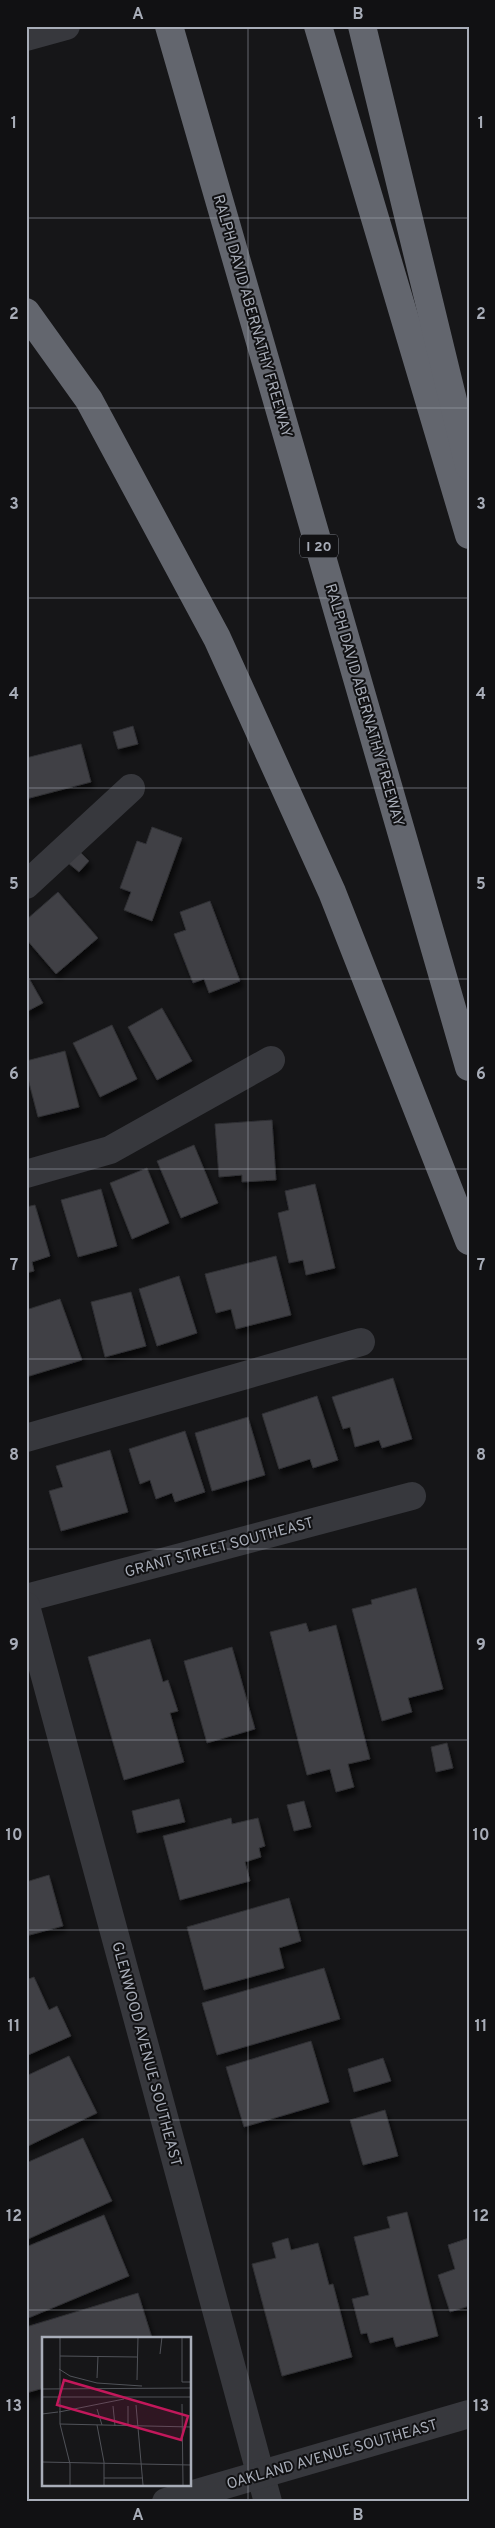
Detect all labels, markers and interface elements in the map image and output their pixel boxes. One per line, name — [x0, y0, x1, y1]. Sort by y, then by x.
text: A — [132, 5, 144, 25]
text: B — [352, 5, 364, 25]
text: 1 — [11, 114, 17, 134]
text: 1 — [478, 114, 484, 134]
street label: RALPH DAVID ABERNATHY FREEWAY — [208, 193, 296, 441]
text: 2 — [9, 305, 19, 325]
text: 2 — [476, 305, 486, 325]
text: 3 — [9, 495, 19, 515]
text: 3 — [476, 495, 486, 515]
road number: I 20 — [300, 534, 338, 558]
street label: RALPH DAVID ABERNATHY FREEWAY — [320, 582, 408, 830]
text: 4 — [9, 685, 19, 705]
text: 4 — [476, 685, 486, 705]
text: 5 — [9, 875, 19, 895]
text: 5 — [476, 875, 486, 895]
text: 6 — [9, 1065, 19, 1085]
text: 6 — [476, 1065, 486, 1085]
text: 7 — [10, 1256, 18, 1276]
text: 7 — [477, 1256, 485, 1276]
text: 8 — [9, 1446, 19, 1466]
text: 8 — [476, 1446, 486, 1466]
street label: GRANT STREET SOUTHEAST — [123, 1514, 316, 1583]
text: 9 — [9, 1636, 19, 1656]
text: 9 — [476, 1636, 486, 1656]
text: 10 — [6, 1826, 22, 1846]
text: 10 — [473, 1826, 489, 1846]
street label: GLENWOOD AVENUE SOUTHEAST — [106, 1940, 185, 2169]
text: 11 — [8, 2017, 20, 2037]
text: 11 — [475, 2017, 487, 2037]
text: 12 — [6, 2207, 22, 2227]
text: 12 — [473, 2207, 489, 2227]
inset map — [42, 2337, 191, 2486]
text: 13 — [6, 2397, 22, 2417]
text: 13 — [473, 2397, 489, 2417]
street label: OAKLAND AVENUE SOUTHEAST — [225, 2416, 440, 2495]
text: A — [132, 2506, 144, 2526]
text: B — [352, 2506, 364, 2526]

